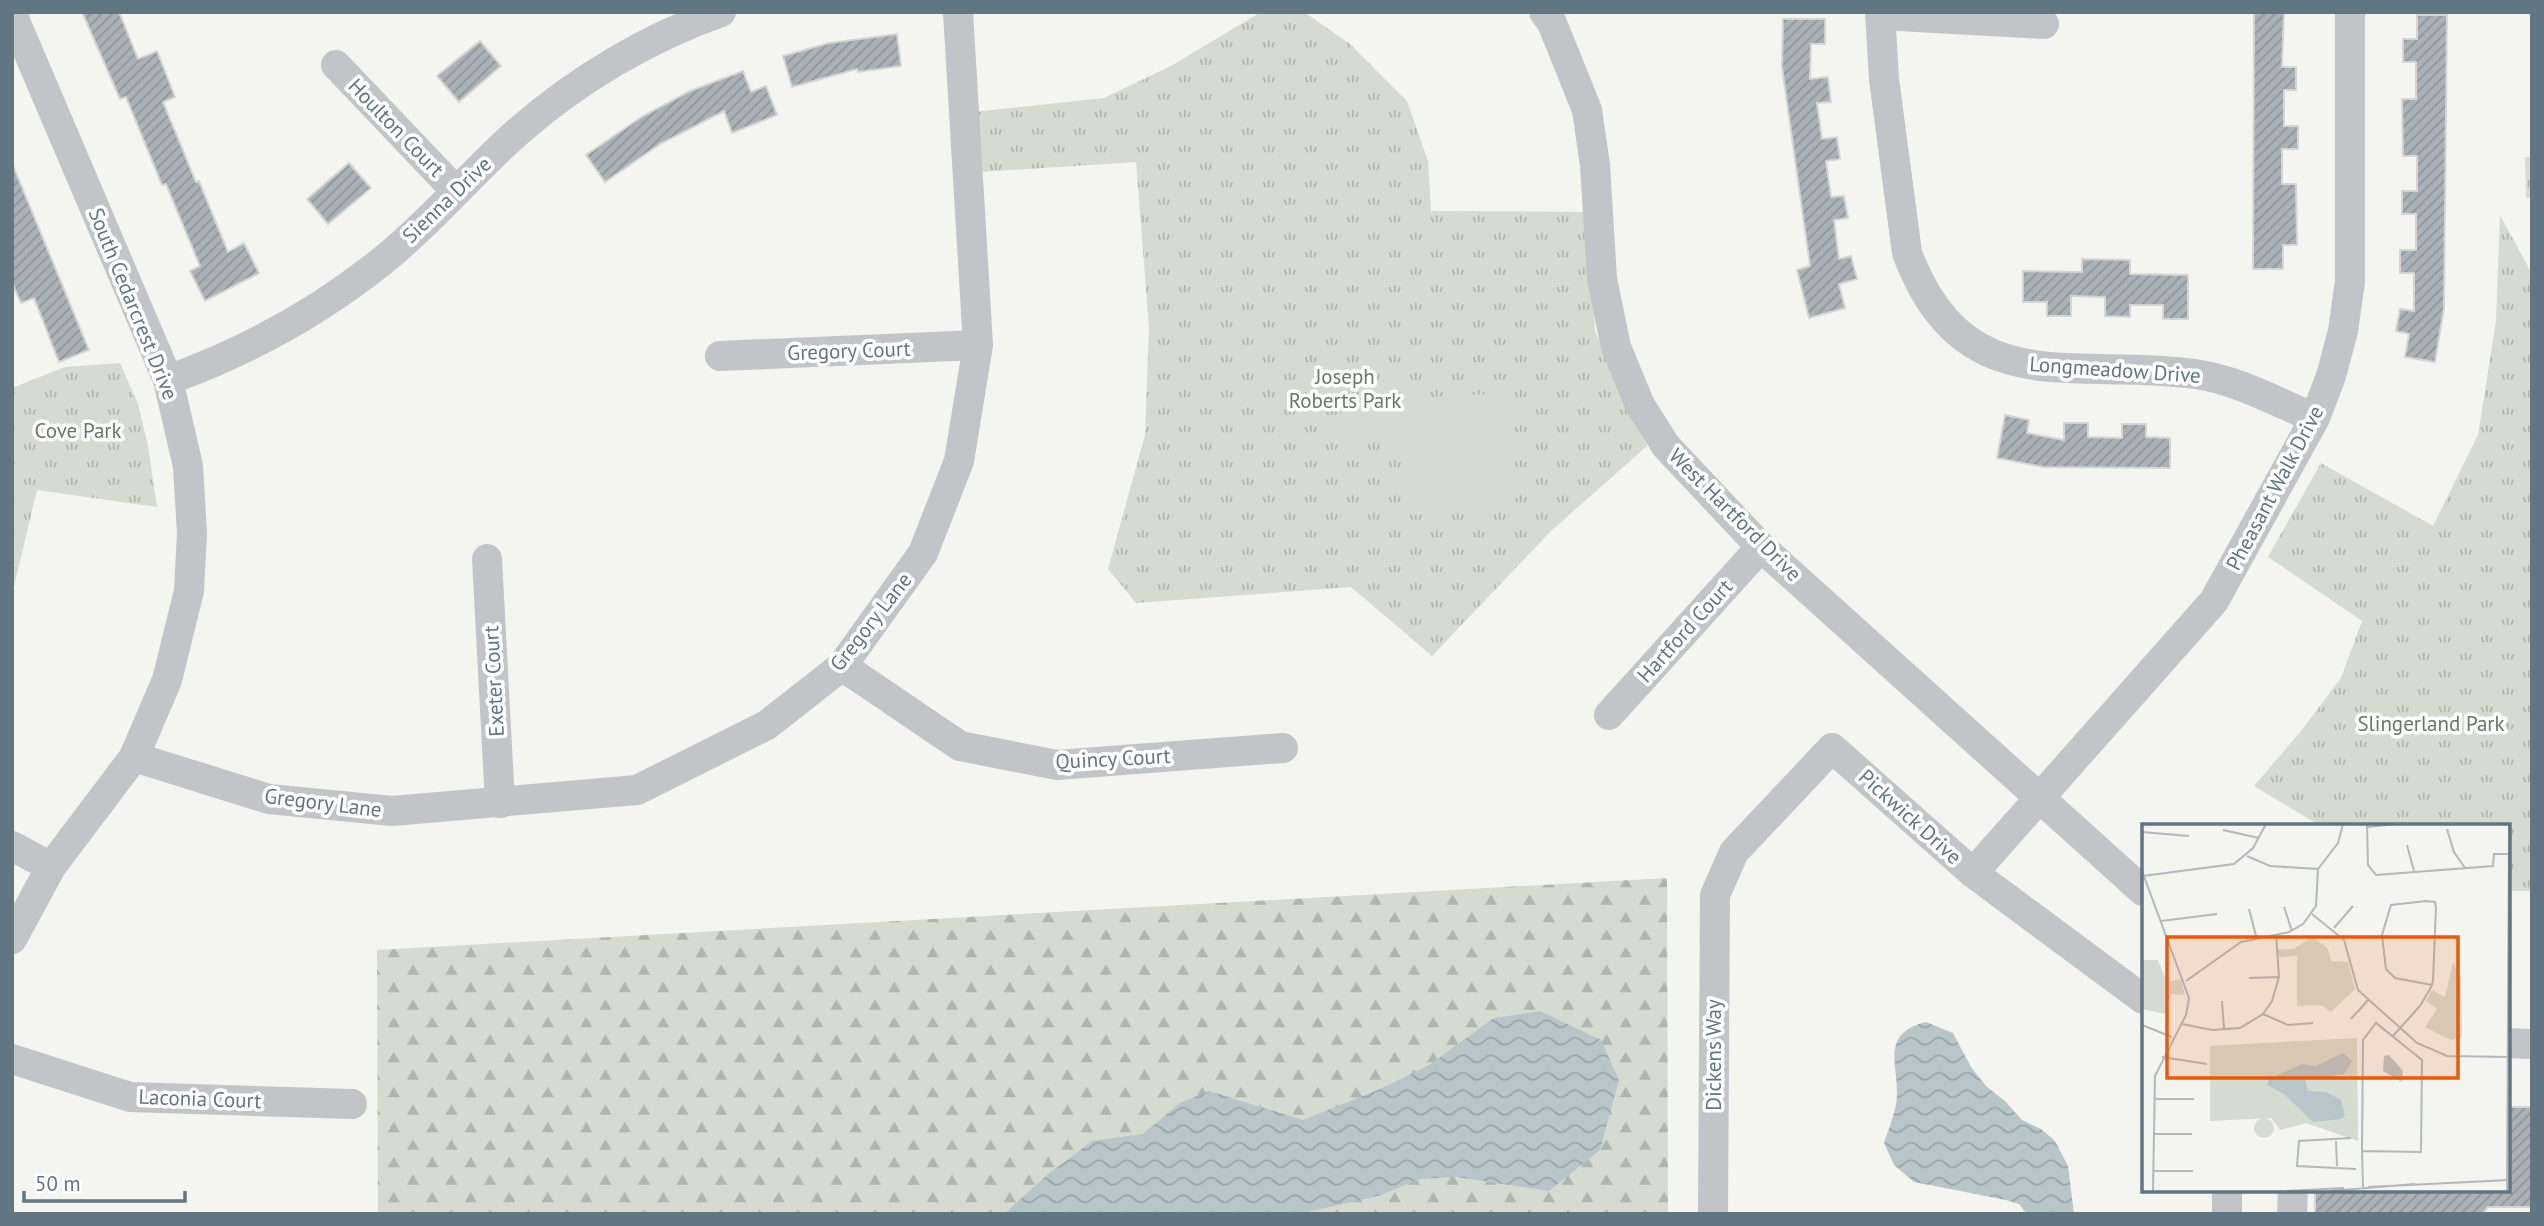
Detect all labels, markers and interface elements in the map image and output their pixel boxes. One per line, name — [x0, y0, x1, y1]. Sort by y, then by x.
street label: Houlton Court — [343, 73, 450, 183]
street label: Sienna Drive — [396, 151, 497, 249]
street label: South Cedarcrest Drive — [83, 204, 184, 404]
street label: Gregory Court — [787, 335, 911, 366]
street label: Longmeadow Drive — [2028, 350, 2202, 389]
park label: Joseph Roberts Park — [1289, 363, 1401, 414]
street label: Pheasant Walk Drive — [2220, 401, 2329, 575]
park label: Cove Park — [34, 417, 122, 444]
street label: West Hartford Drive — [1663, 443, 1807, 587]
street label: Gregory Lane — [824, 567, 917, 676]
street label: Hartford Court — [1631, 573, 1738, 688]
street label: Exeter Court — [477, 625, 510, 737]
park label: Slingerland Park — [2357, 710, 2505, 737]
street label: Quincy Court — [1055, 742, 1171, 775]
street label: Pickwick Drive — [1853, 763, 1967, 870]
street label: Gregory Lane — [263, 782, 383, 823]
inset map — [2142, 824, 2509, 1191]
street label: Dickens Way — [1700, 999, 1727, 1111]
street label: Laconia Court — [138, 1083, 262, 1114]
scale bar — [24, 1160, 186, 1204]
text: 50 m — [35, 1170, 81, 1197]

